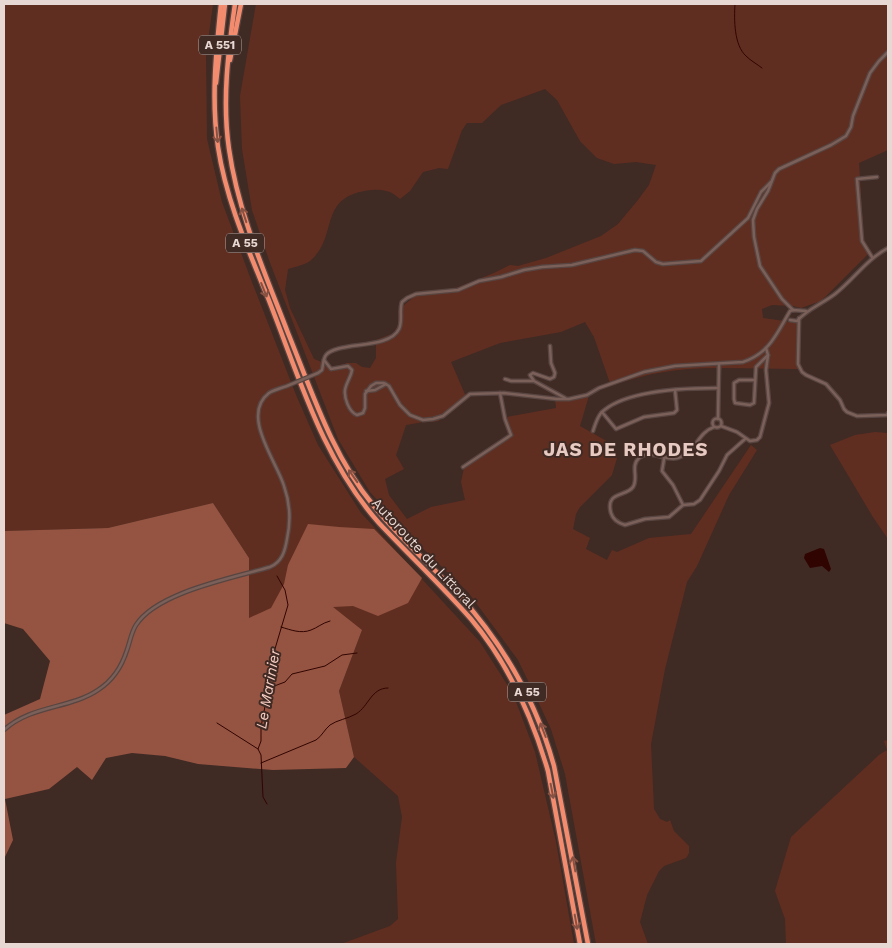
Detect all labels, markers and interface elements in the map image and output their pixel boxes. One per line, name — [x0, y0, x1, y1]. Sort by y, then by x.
road number: A 551 — [199, 36, 241, 54]
one-way arrow — [212, 127, 222, 143]
one-way arrow — [239, 208, 249, 224]
road number: A 55 — [226, 234, 264, 252]
one-way arrow — [260, 282, 270, 297]
district label: JAS DE RHODES — [544, 438, 708, 461]
one-way arrow — [348, 470, 358, 484]
street label: Autoroute du Littoral — [369, 495, 480, 612]
water label: Le Marinier — [252, 647, 284, 730]
road number: A 55 — [508, 682, 546, 702]
one-way arrow — [538, 723, 547, 739]
one-way arrow — [547, 782, 557, 798]
one-way arrow — [568, 856, 578, 872]
one-way arrow — [572, 914, 582, 930]

